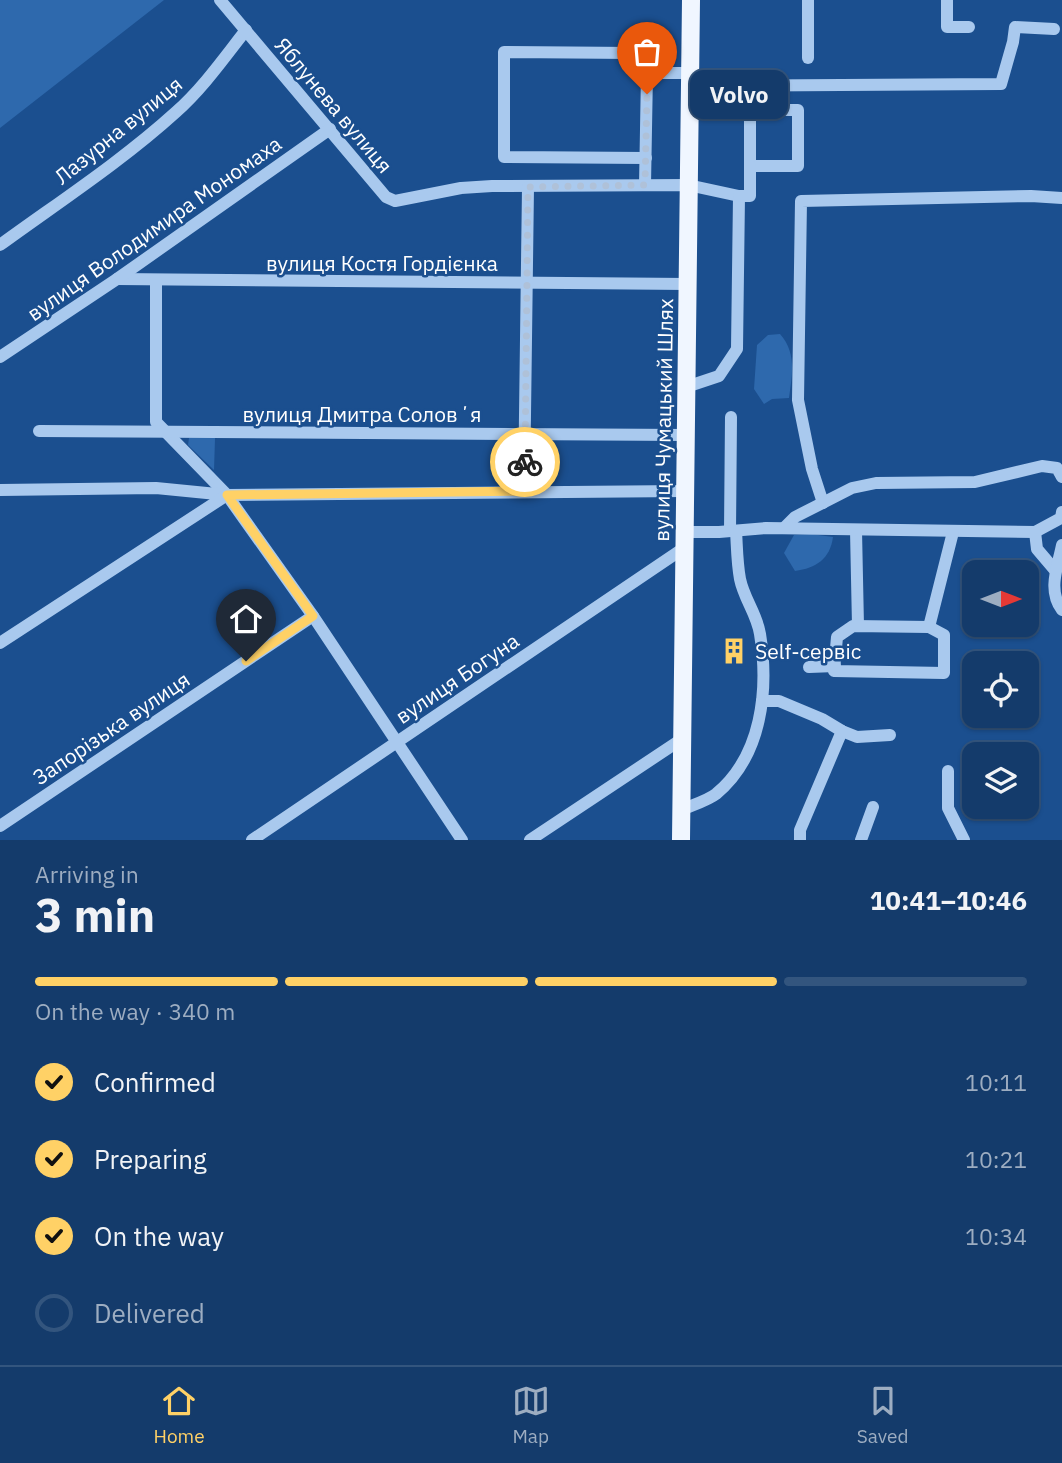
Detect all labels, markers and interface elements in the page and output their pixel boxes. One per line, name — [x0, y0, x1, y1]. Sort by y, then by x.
pin — [617, 22, 677, 94]
street label: Яблунева вулиця — [269, 31, 399, 179]
icon: bag — [628, 33, 666, 71]
street label: Лазурна вулиця — [48, 70, 188, 190]
callout: Volvo — [689, 70, 787, 119]
text: Volvo — [709, 79, 769, 109]
street label: вулиця Володимира Мономаха — [21, 129, 287, 327]
street label: вулиця Костя Гордієнка — [266, 249, 498, 277]
street label: вулиця Чумацький Шлях — [647, 298, 679, 542]
street label: вулиця Дмитра Соловʼя — [242, 400, 482, 428]
courier — [490, 427, 560, 497]
icon: bike — [506, 443, 544, 481]
north arrow — [962, 560, 1040, 637]
map controls — [962, 560, 1039, 819]
pin — [216, 589, 276, 661]
icon: home — [227, 600, 265, 638]
street label: вулиця Богуна — [390, 626, 524, 730]
building icon: Self-сервіс — [719, 636, 749, 666]
place label: Self-сервіс — [755, 637, 861, 665]
button: locate — [962, 651, 1039, 728]
street label: Запорізька вулиця — [27, 665, 195, 791]
button: layers — [962, 742, 1039, 819]
text: Arriving in — [35, 859, 139, 889]
text: 10:41–10:46 — [870, 883, 1027, 917]
text: 3 min — [35, 885, 155, 945]
text: On the way · 340 m — [35, 996, 235, 1026]
icon: check — [35, 1063, 73, 1101]
text: Confirmed — [94, 1065, 216, 1099]
text: 10:11 — [965, 1067, 1027, 1097]
icon: check — [35, 1140, 73, 1178]
text: Preparing — [94, 1142, 207, 1176]
text: 10:21 — [965, 1144, 1027, 1174]
icon: check — [35, 1217, 73, 1255]
text: On the way — [94, 1219, 224, 1253]
text: 10:34 — [965, 1221, 1027, 1251]
text: Delivered — [94, 1296, 205, 1330]
tab: Home — [154, 1382, 205, 1448]
tab: Map — [512, 1382, 550, 1448]
tab: Saved — [857, 1382, 908, 1448]

